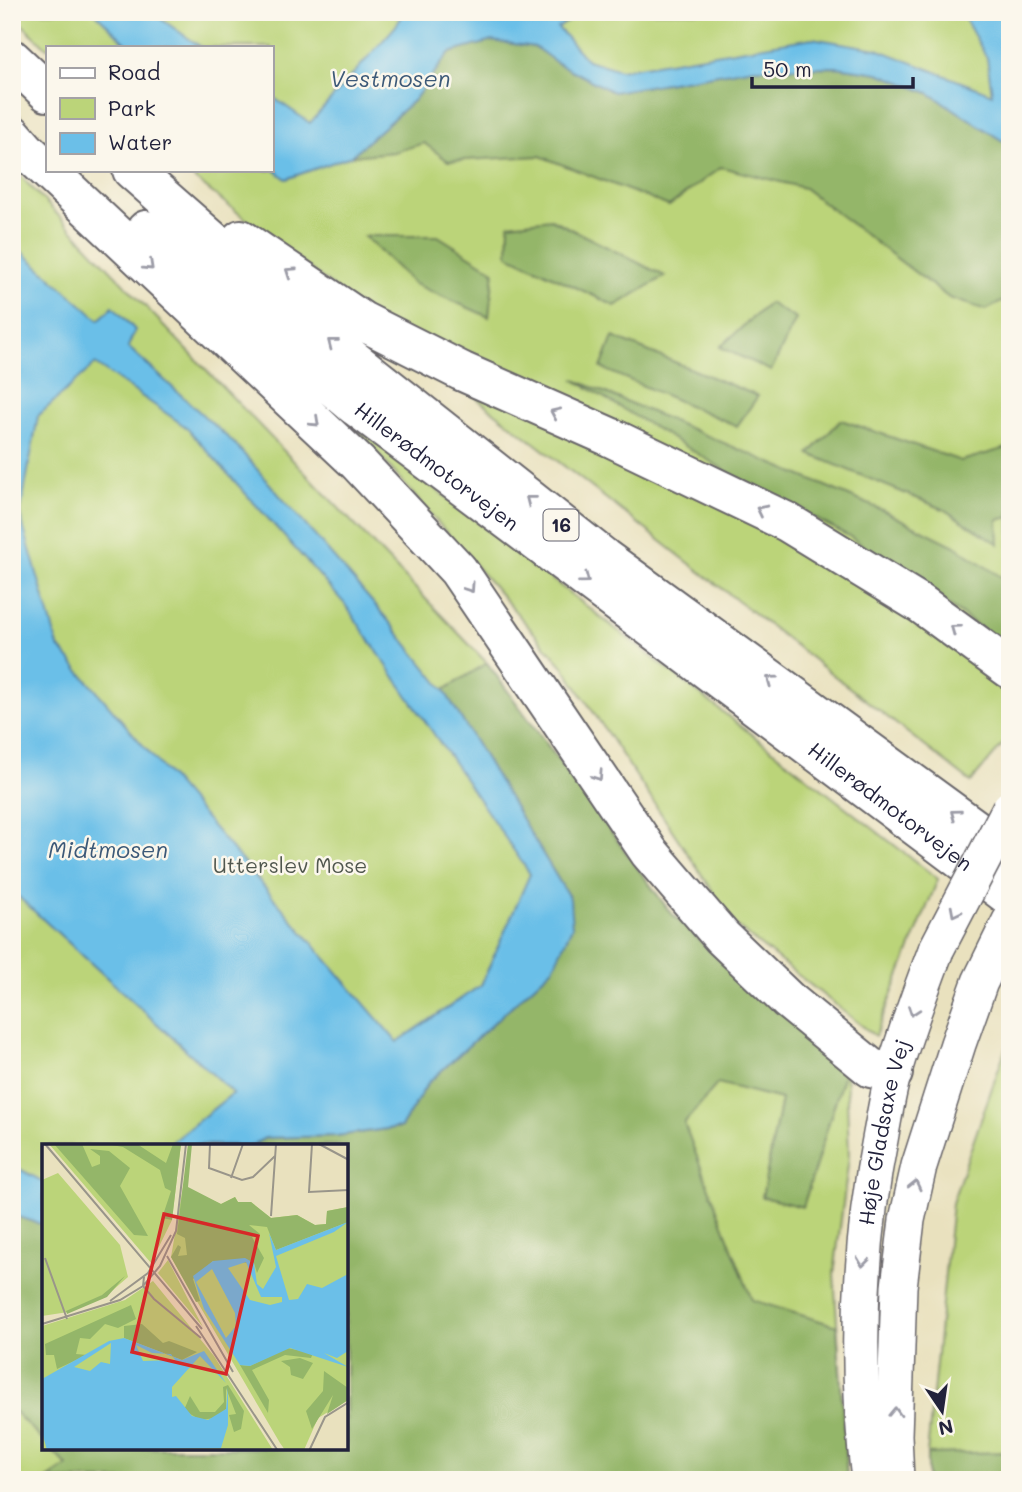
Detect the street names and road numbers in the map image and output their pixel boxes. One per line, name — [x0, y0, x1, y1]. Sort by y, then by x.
street label: Hillerødmotorvejen — [350, 395, 525, 536]
road number: 16 — [544, 510, 578, 540]
street label: Hillerødmotorvejen — [803, 735, 978, 876]
street label: Høje Gladsaxe Vej — [852, 1035, 915, 1226]

